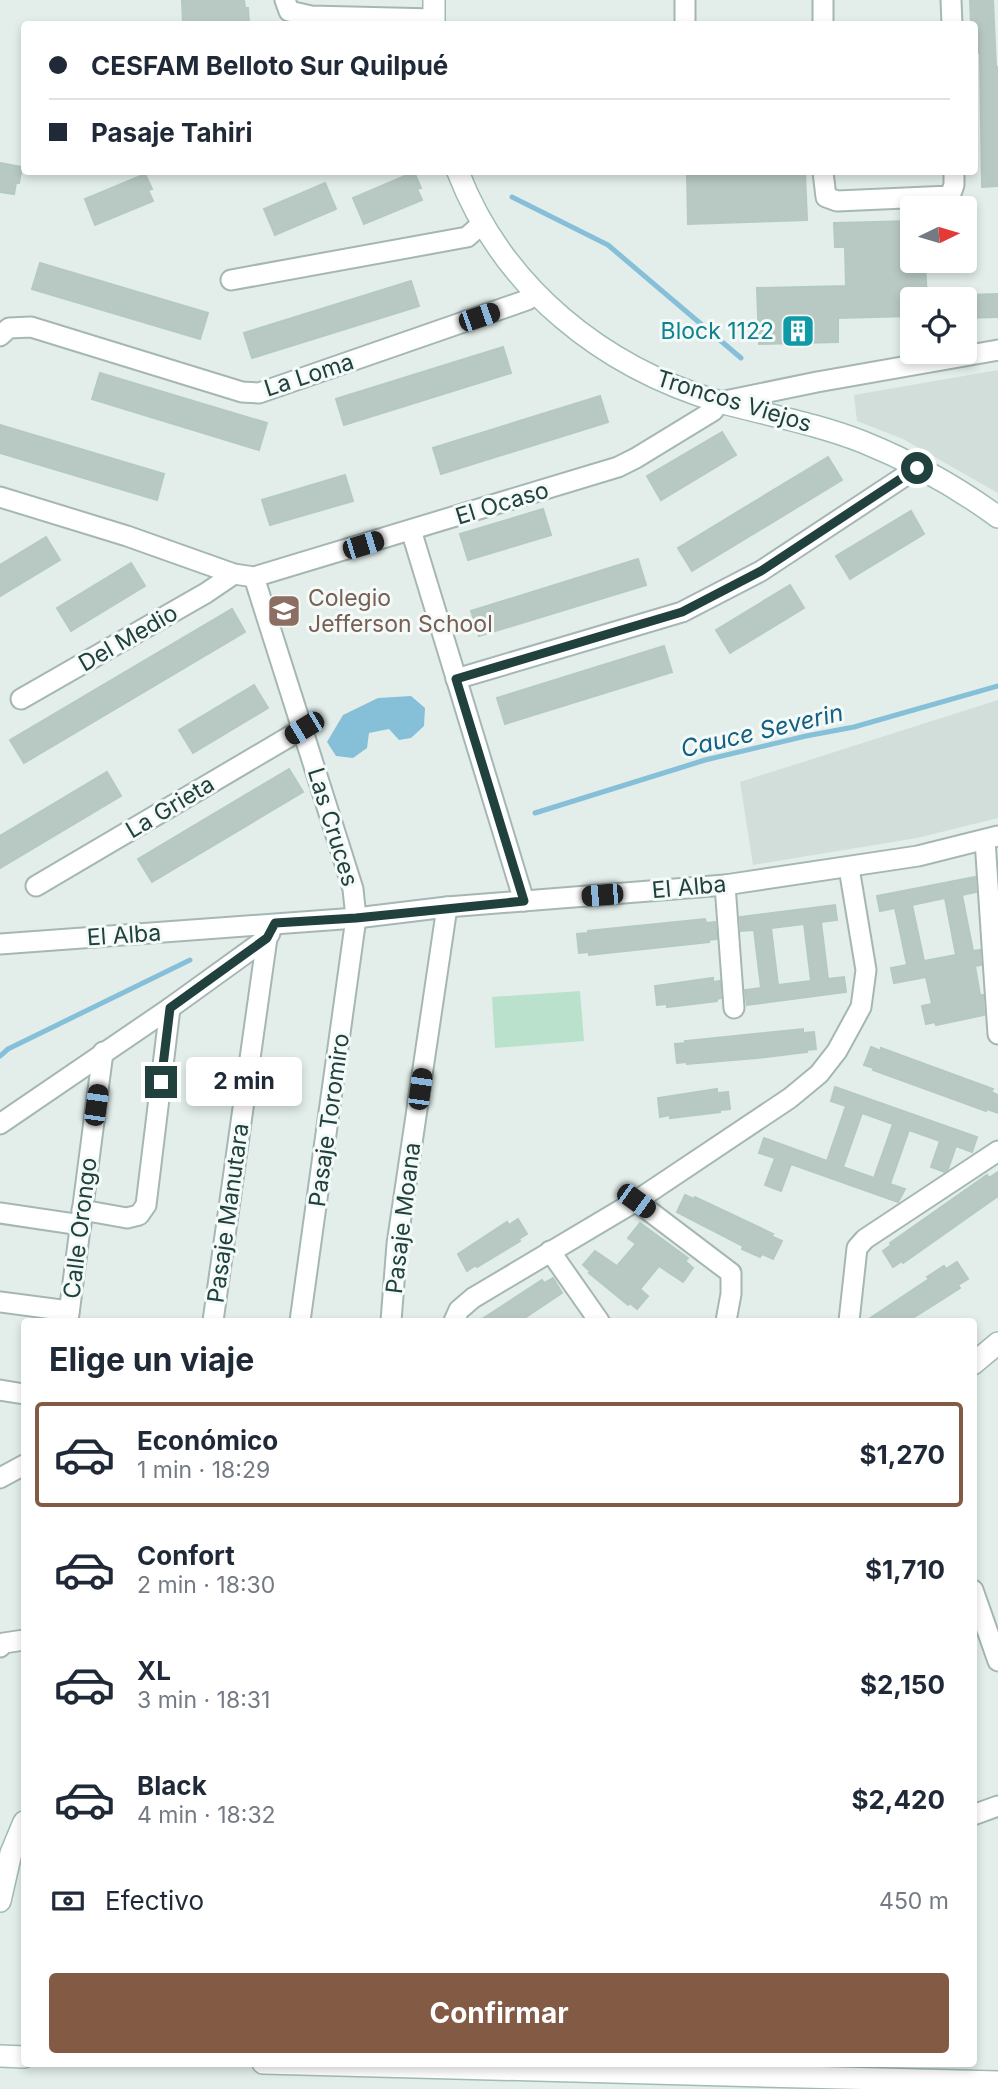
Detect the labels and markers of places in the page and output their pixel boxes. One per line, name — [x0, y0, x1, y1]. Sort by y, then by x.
building icon: Block 1122 — [779, 312, 817, 350]
place label: Block 1122 — [661, 317, 774, 345]
place label: Colegio Jefferson School — [308, 584, 493, 638]
school or university icon: Colegio Jefferson School — [265, 592, 303, 630]

